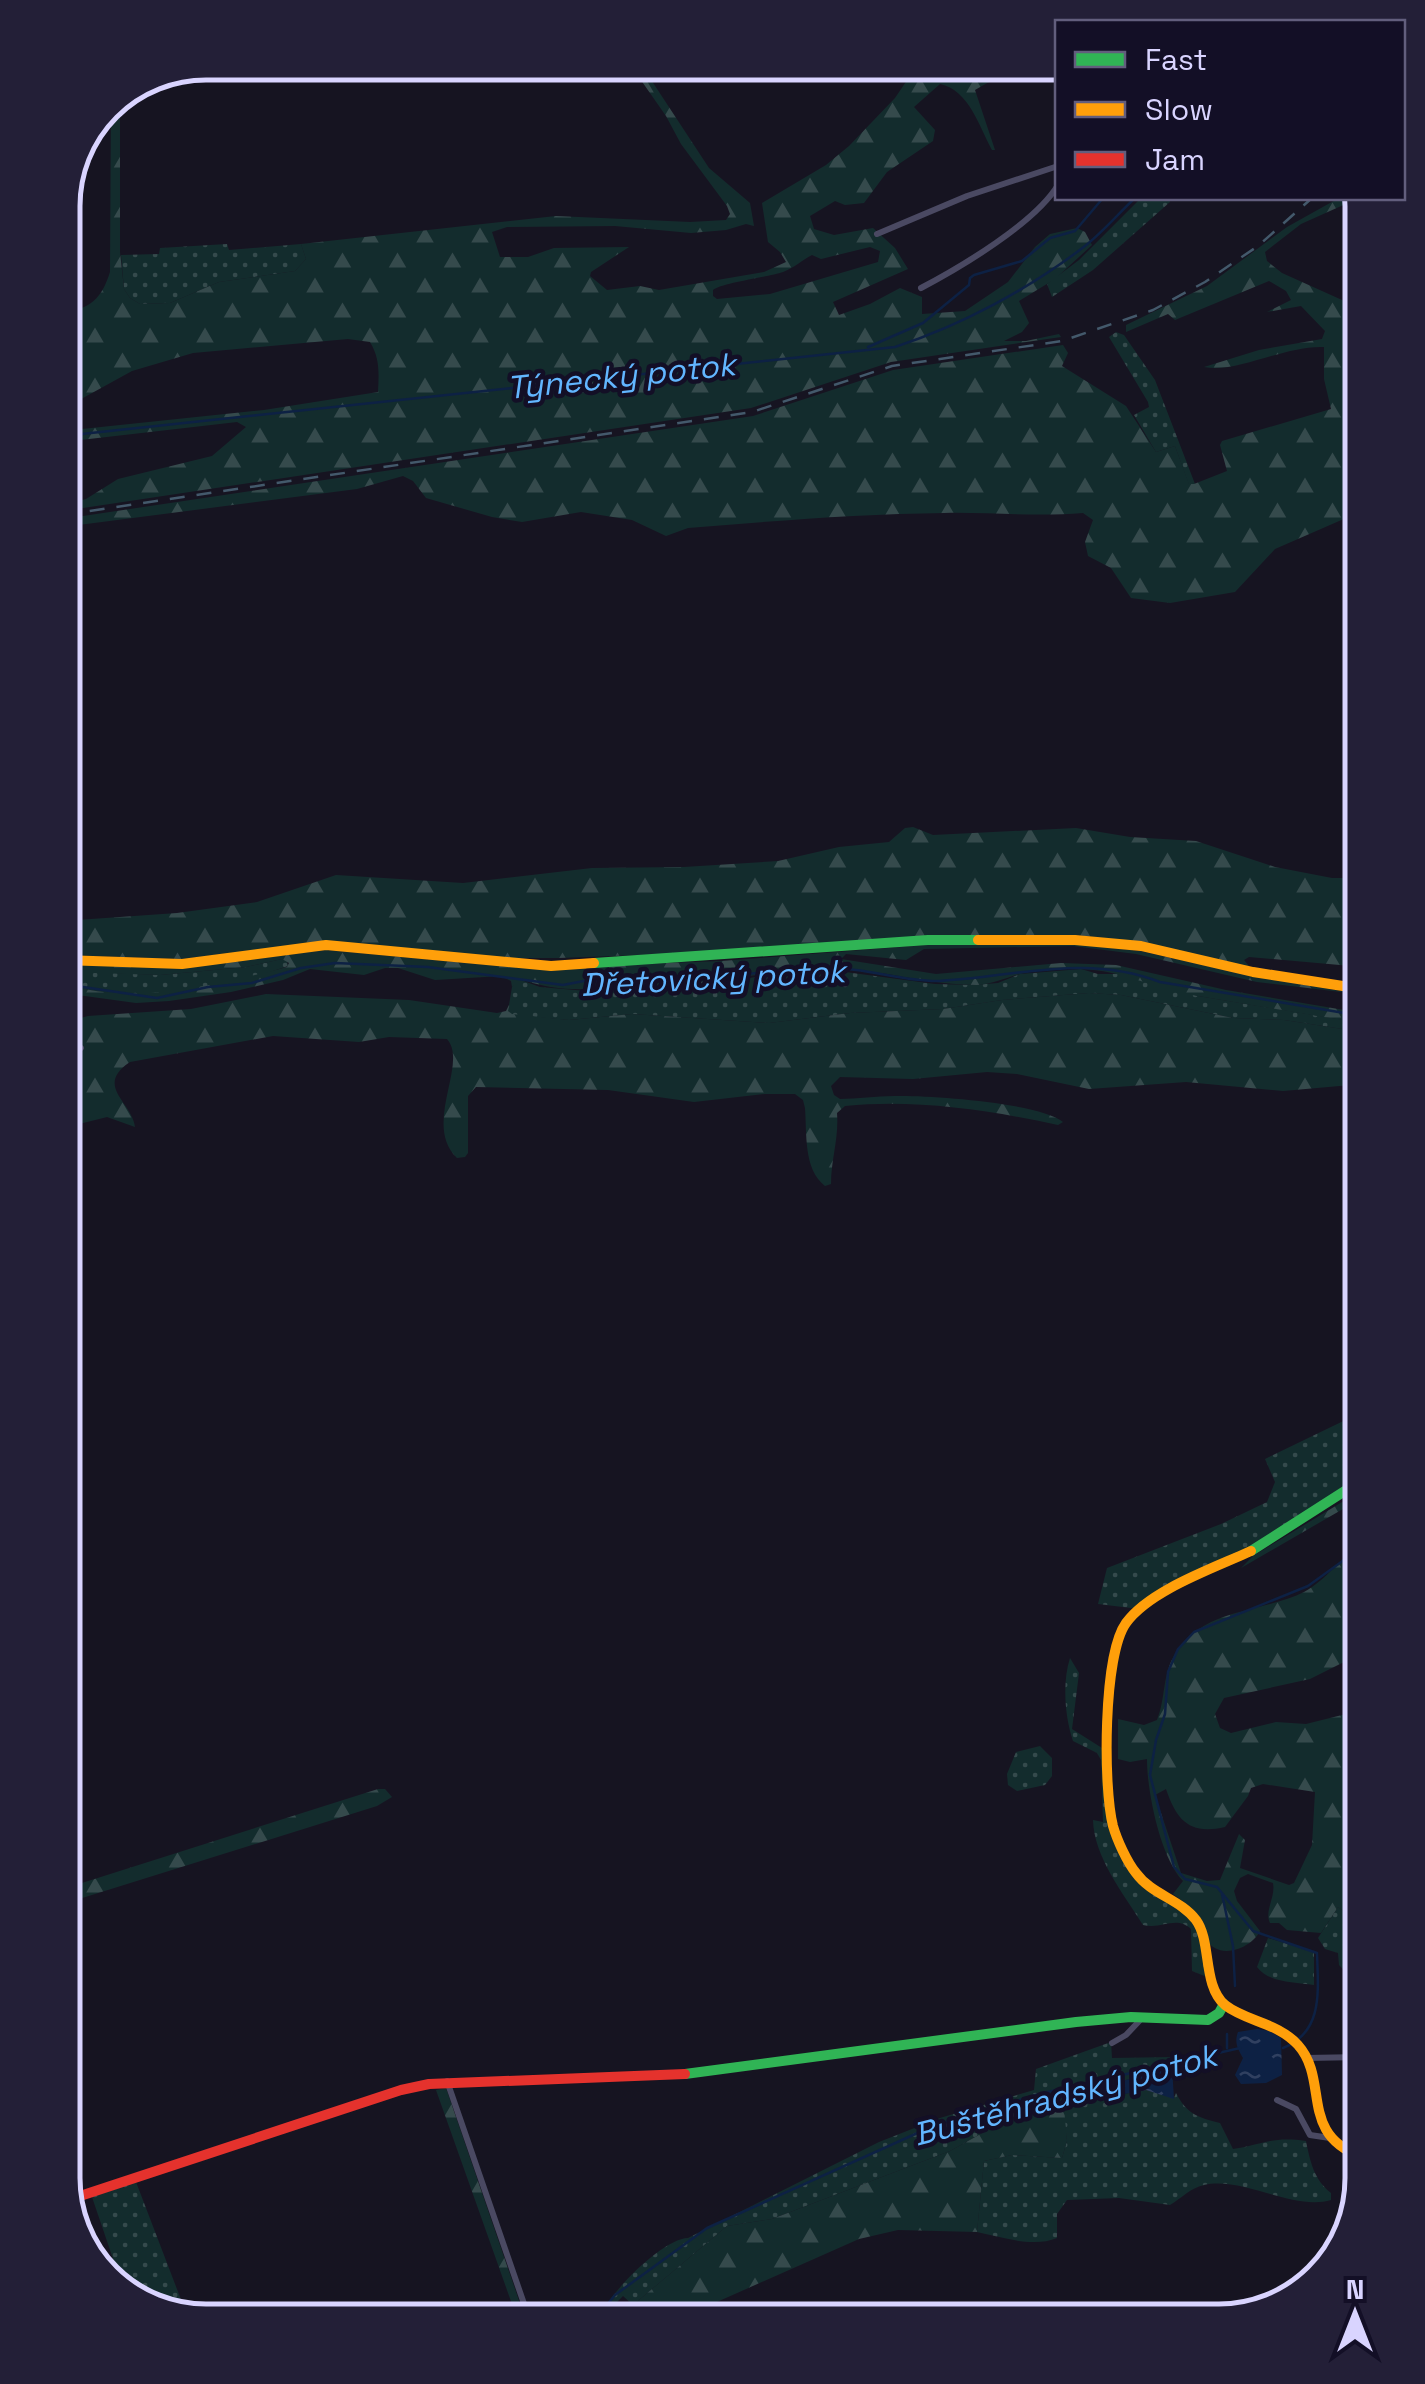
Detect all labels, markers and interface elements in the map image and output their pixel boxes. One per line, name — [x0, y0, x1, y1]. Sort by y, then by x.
legend — [1055, 20, 1405, 200]
text: Fast — [1145, 40, 1207, 79]
text: Slow — [1145, 90, 1213, 129]
text: Jam — [1145, 140, 1205, 179]
water label: Týnecký potok — [505, 344, 741, 408]
water label: Dřetovický potok — [580, 951, 850, 1005]
water label: Buštěhradský potok — [909, 2034, 1225, 2155]
north arrow — [1305, 2264, 1405, 2364]
text: N — [1346, 2271, 1364, 2307]

